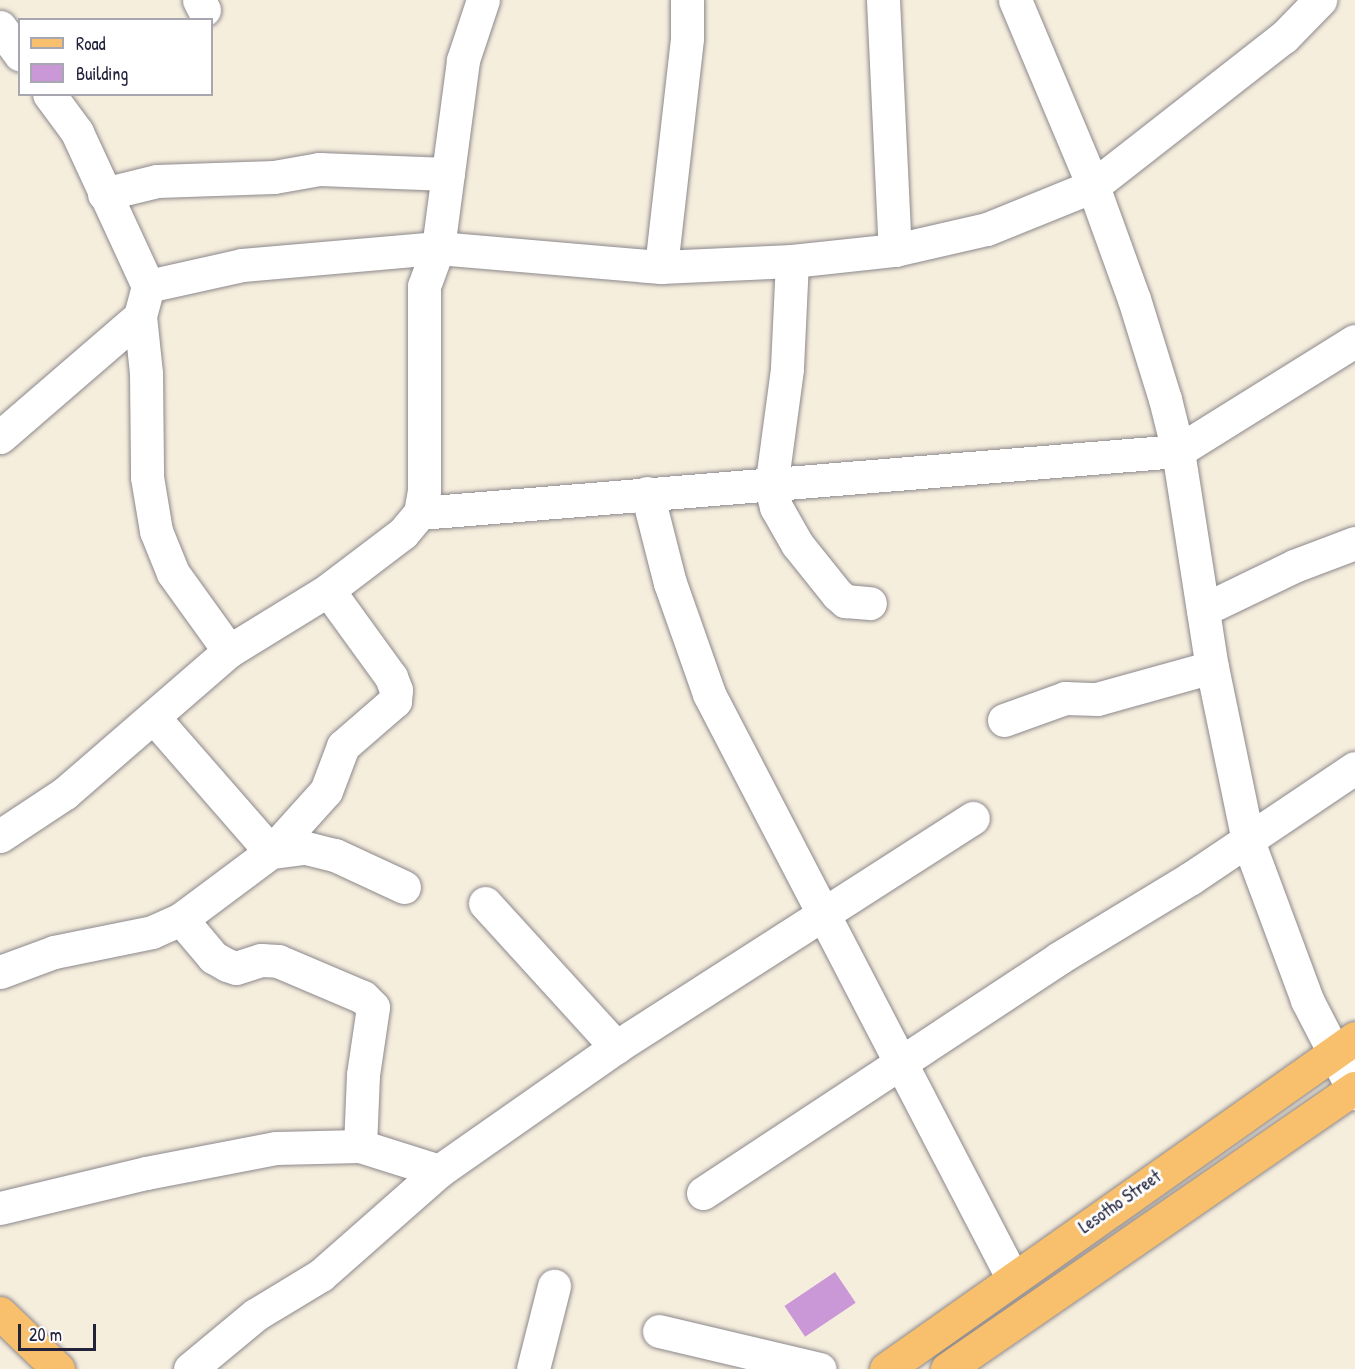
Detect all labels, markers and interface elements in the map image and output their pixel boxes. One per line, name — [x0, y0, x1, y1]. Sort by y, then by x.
legend — [18, 18, 213, 96]
text: Road — [76, 31, 106, 56]
text: Building — [76, 61, 128, 86]
street label: Lesotho Street — [1075, 1166, 1165, 1238]
scale bar — [21, 1312, 99, 1350]
text: 20 m — [29, 1322, 62, 1347]

